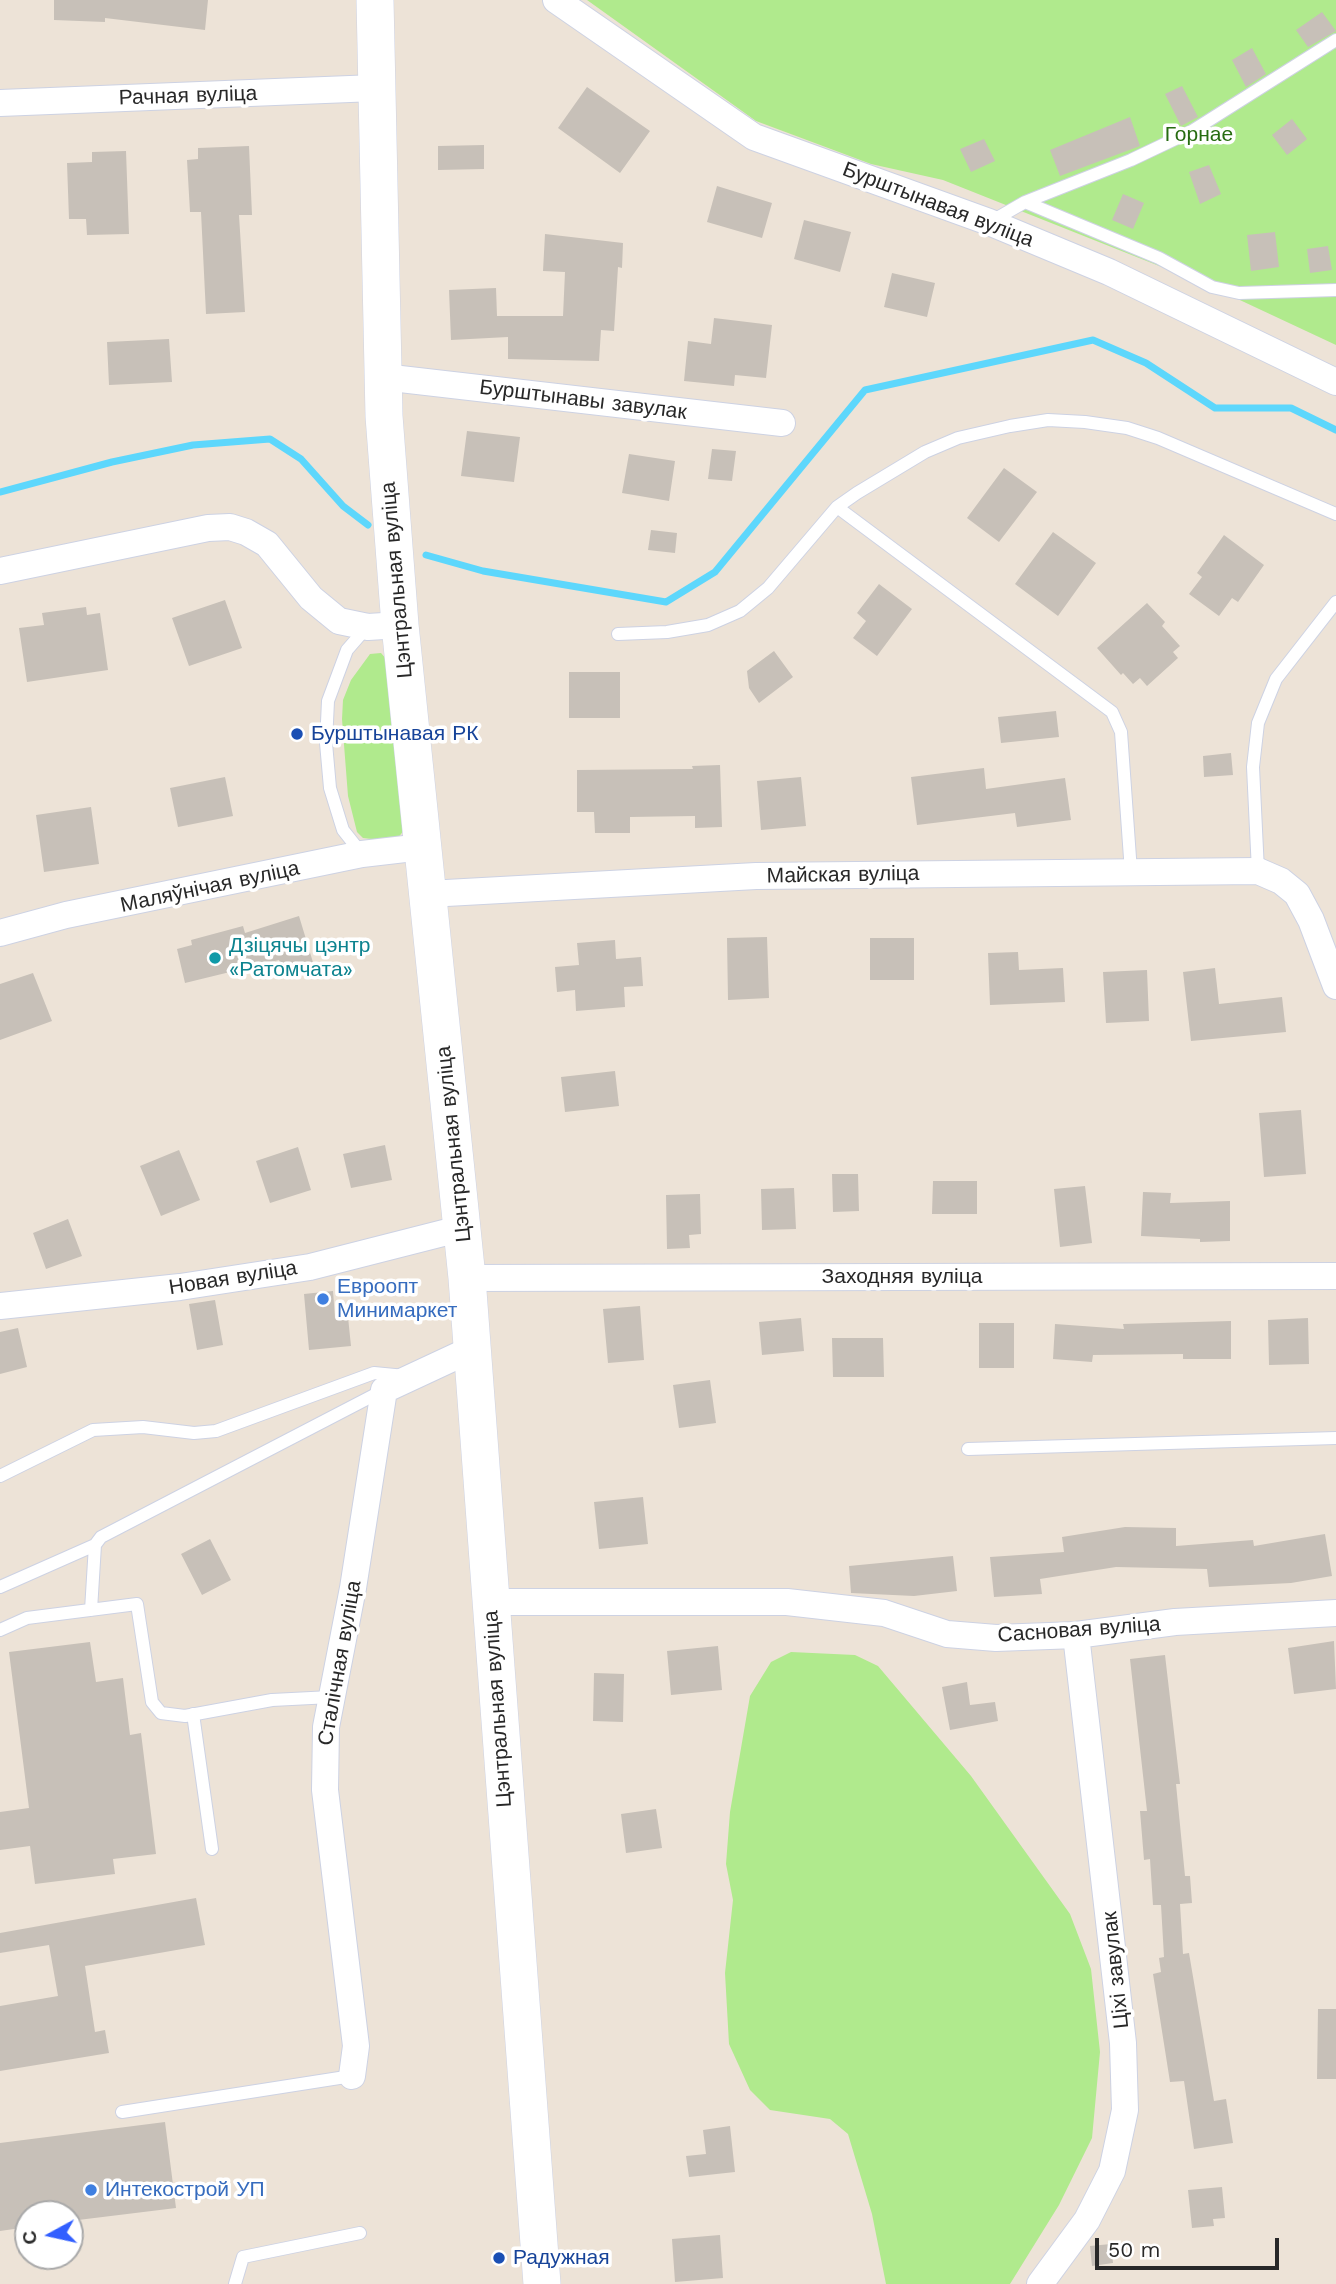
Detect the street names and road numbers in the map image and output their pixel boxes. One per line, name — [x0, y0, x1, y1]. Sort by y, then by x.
street label: Рачная вуліца — [118, 81, 258, 111]
street label: Бурштынавая вуліца — [839, 157, 1037, 253]
street label: Бурштынавы завулак — [478, 375, 688, 425]
street label: Цэнтральная вуліца — [376, 481, 418, 679]
street label: Маляўнічая вуліца — [118, 856, 302, 918]
street label: Майская вуліца — [766, 861, 920, 889]
street label: Цэнтральная вуліца — [431, 1045, 477, 1243]
street label: Новая вуліца — [167, 1255, 299, 1301]
street label: Заходняя вуліца — [822, 1264, 982, 1290]
street label: Сталічная вуліца — [313, 1578, 367, 1748]
street label: Цэнтральная вуліца — [479, 1610, 517, 1808]
street label: Сасновая вуліца — [997, 1612, 1161, 1648]
street label: Ціхі завулак — [1097, 1910, 1135, 2030]

